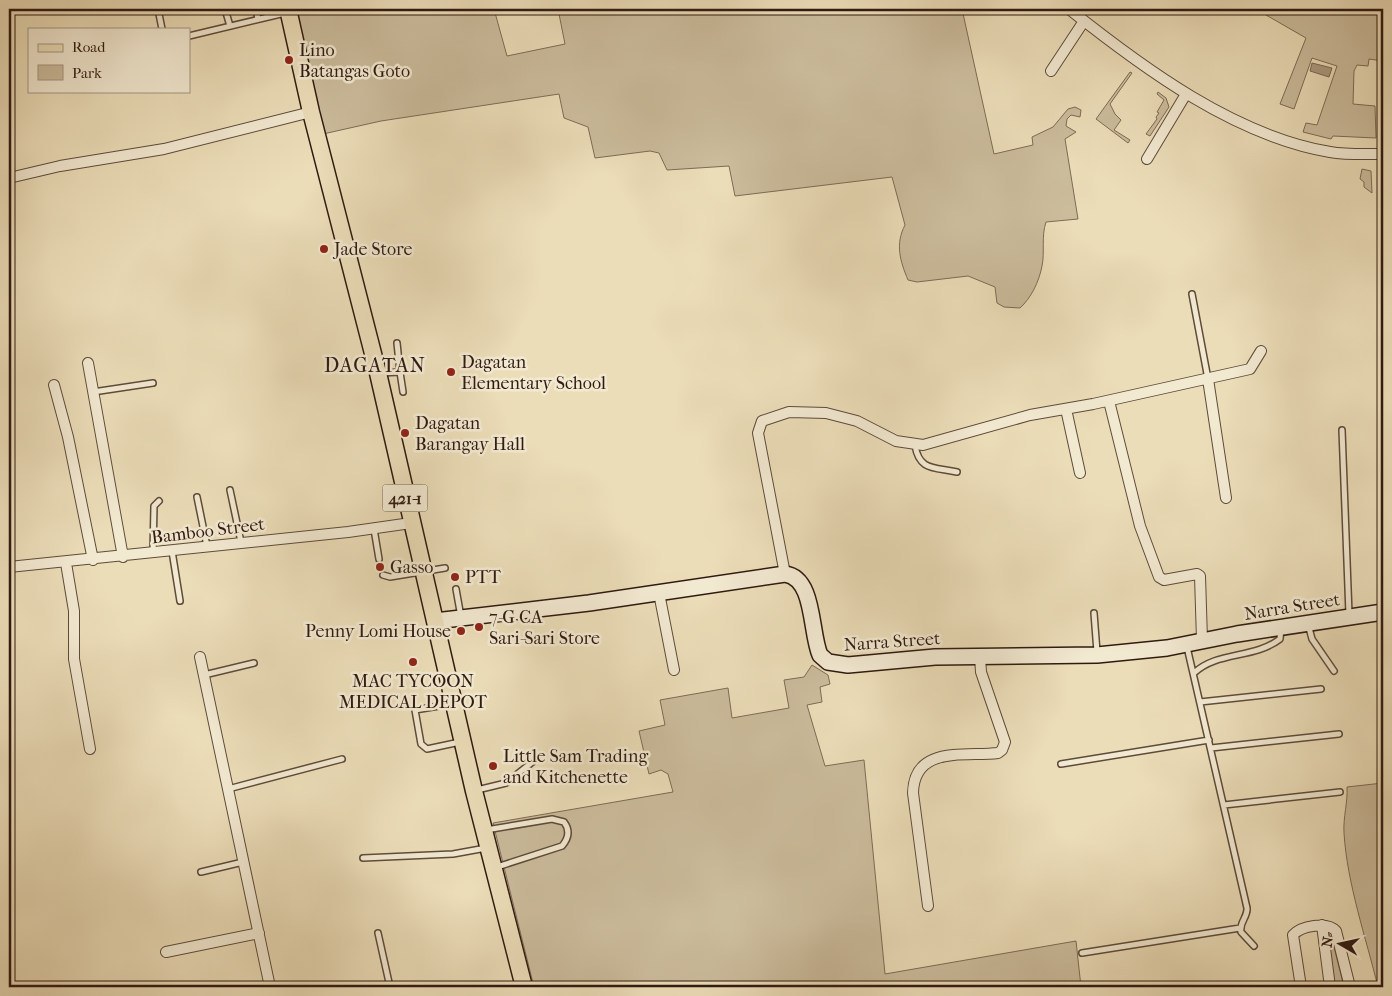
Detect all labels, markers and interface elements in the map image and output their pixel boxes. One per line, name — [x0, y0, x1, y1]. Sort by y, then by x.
legend — [28, 28, 190, 92]
text: Road — [72, 38, 106, 56]
place label: Lino Batangas Goto — [299, 40, 410, 82]
marker: Lino Batangas Goto — [283, 54, 295, 66]
text: Park — [72, 64, 102, 82]
place label: Jade Store — [332, 239, 413, 260]
marker: Jade Store — [318, 243, 330, 255]
place label: Dagatan Elementary School — [461, 352, 606, 394]
district label: DAGATAN — [324, 354, 426, 377]
marker: Dagatan Elementary School — [445, 366, 457, 378]
place label: Dagatan Barangay Hall — [415, 413, 525, 455]
marker: Dagatan Barangay Hall — [399, 427, 411, 439]
road number: 421-1 — [382, 484, 428, 512]
street label: Bamboo Street — [150, 514, 266, 548]
place label: Gasso — [390, 557, 434, 578]
marker: Gasso — [374, 561, 386, 573]
place label: PTT — [465, 567, 502, 588]
marker: PTT — [449, 571, 461, 583]
street label: Narra Street — [1243, 589, 1342, 625]
place label: 7-G CA Sari-Sari Store — [489, 607, 600, 649]
place label: Penny Lomi House — [305, 621, 451, 642]
marker: 7-G CA Sari-Sari Store — [473, 621, 485, 633]
marker: Penny Lomi House — [455, 625, 467, 637]
street label: Narra Street — [843, 628, 941, 656]
marker: MAC TYCOON MEDICAL DEPOT — [407, 656, 419, 668]
place label: MAC TYCOON MEDICAL DEPOT — [339, 671, 488, 713]
place label: Little Sam Trading and Kitchenette — [503, 746, 648, 788]
marker: Little Sam Trading and Kitchenette — [487, 760, 499, 772]
north arrow — [1314, 918, 1364, 968]
text: N — [1318, 935, 1337, 949]

